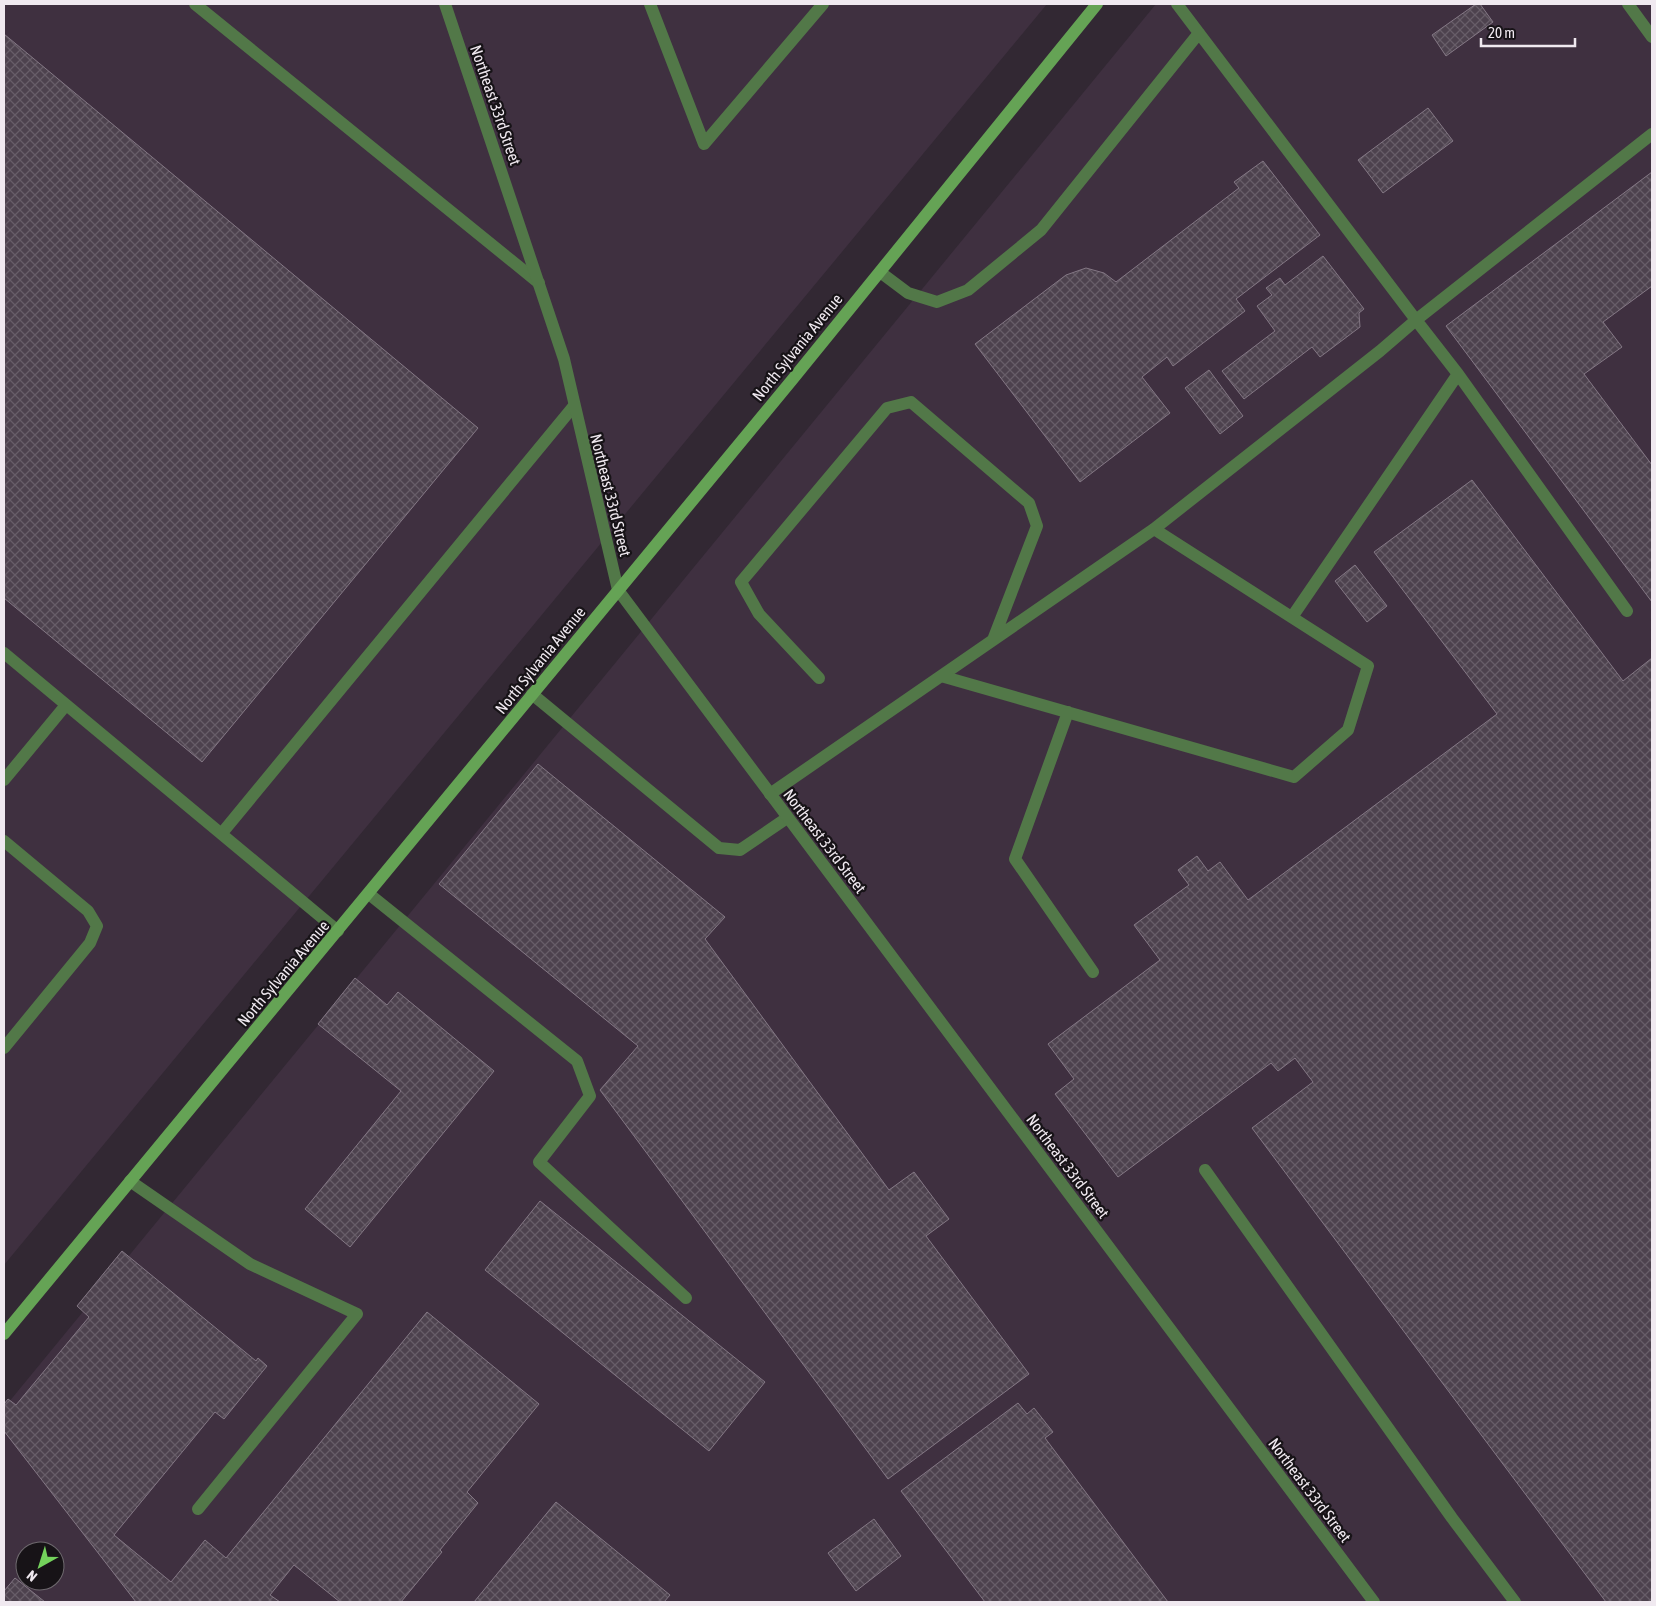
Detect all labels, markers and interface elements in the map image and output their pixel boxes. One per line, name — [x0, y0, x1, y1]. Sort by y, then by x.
scale bar — [1481, 15, 1575, 47]
text: 20 m — [1488, 24, 1515, 41]
street label: Northeast 33rd Street — [467, 43, 525, 168]
street label: North Sylvania Avenue — [748, 290, 846, 405]
street label: Northeast 33rd Street — [587, 432, 635, 559]
street label: North Sylvania Avenue — [491, 603, 589, 718]
street label: Northeast 33rd Street — [780, 785, 870, 897]
street label: North Sylvania Avenue — [234, 916, 333, 1030]
street label: Northeast 33rd Street — [1023, 1110, 1113, 1222]
street label: Northeast 33rd Street — [1265, 1434, 1355, 1546]
north arrow — [15, 1541, 65, 1591]
text: N — [24, 1567, 40, 1585]

